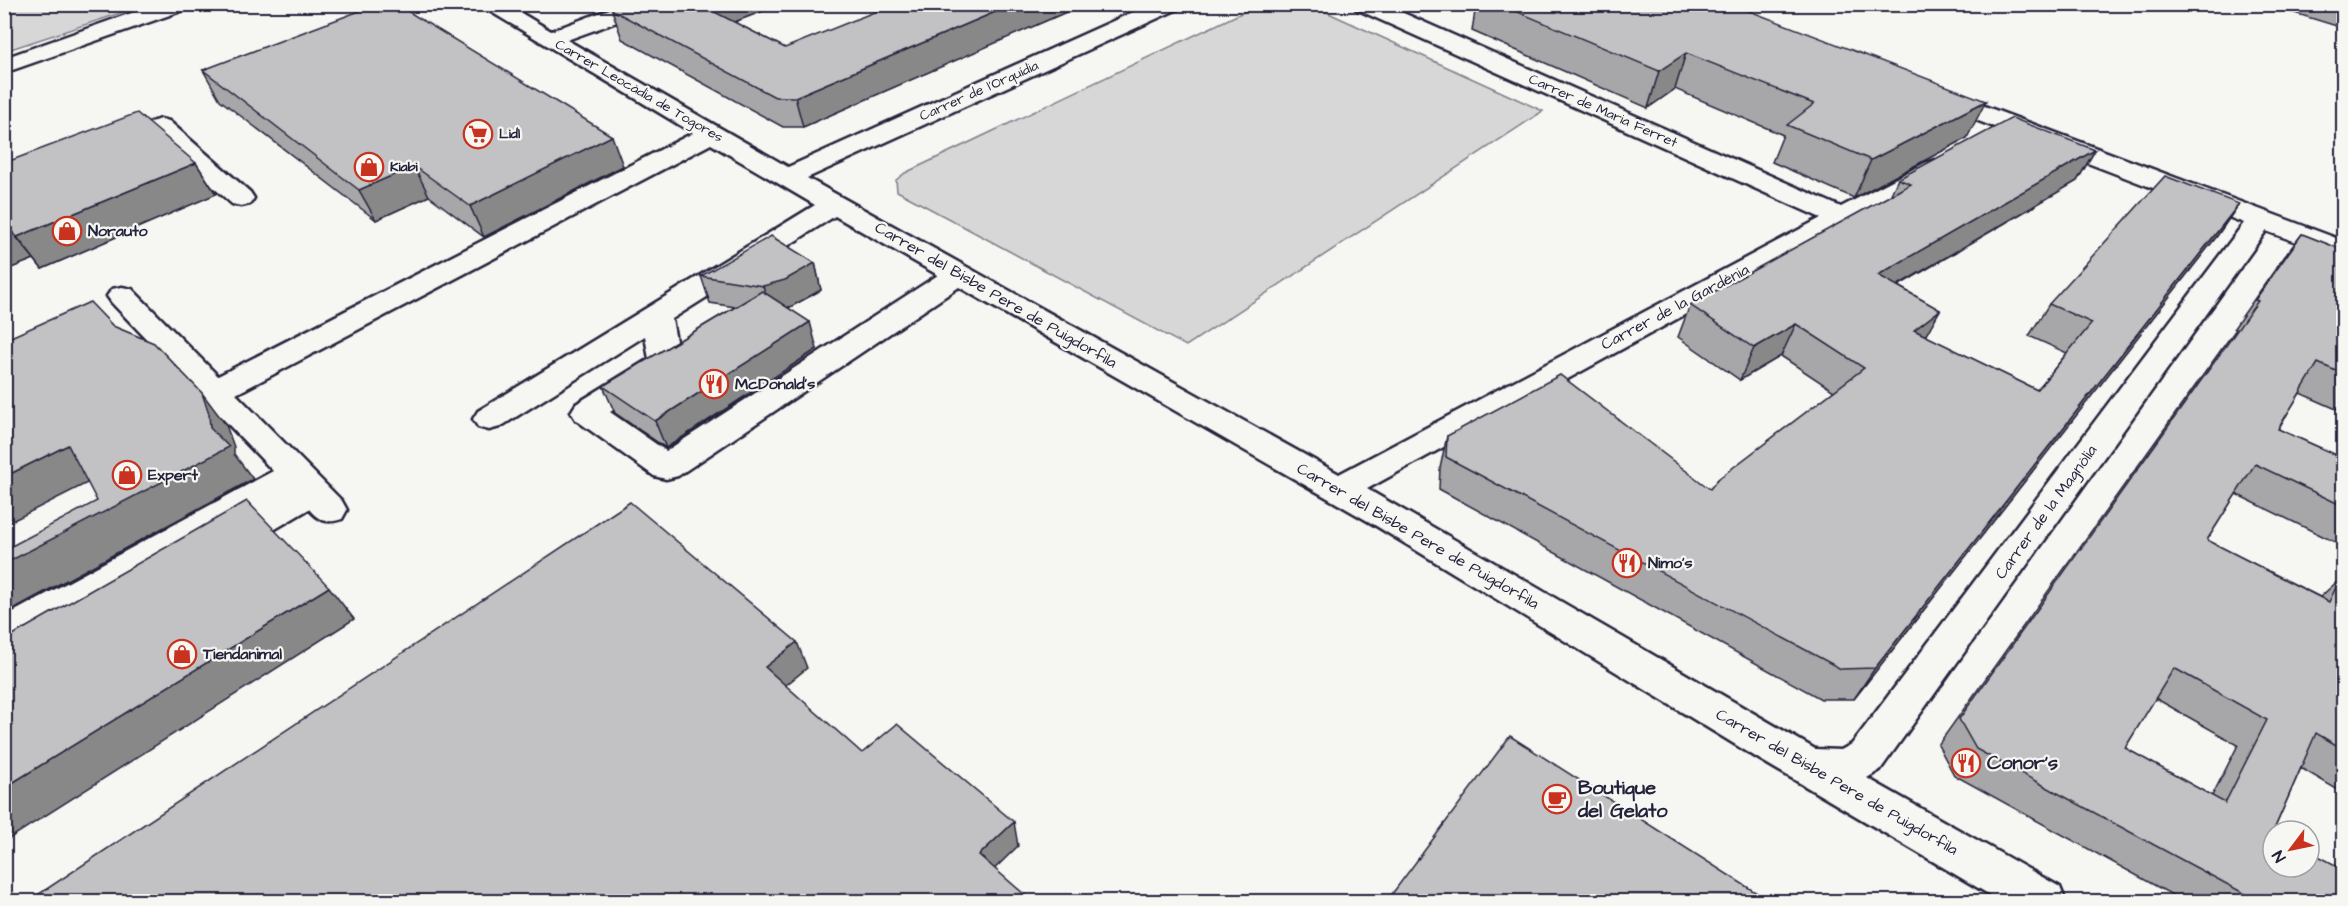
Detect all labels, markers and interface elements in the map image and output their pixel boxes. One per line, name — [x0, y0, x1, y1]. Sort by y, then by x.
street label: Carrer Leocàdia de Togores — [551, 35, 727, 147]
street label: Carrer de l'Orquídia — [916, 56, 1042, 126]
street label: Carrer de Maria Ferret — [1525, 69, 1681, 153]
supermarket icon: Lidl — [462, 118, 494, 150]
place label: Lidl — [499, 124, 521, 144]
shop icon: Kiabi — [353, 151, 385, 183]
place label: Kiabi — [390, 157, 419, 177]
shop icon: Norauto — [51, 215, 83, 247]
street label: Carrer del Bisbe Pere de Puigdorfila — [870, 216, 1121, 374]
place label: Norauto — [88, 220, 149, 242]
street label: Carrer de la Gardènia — [1597, 259, 1753, 355]
restaurant icon: McDonald's — [698, 368, 730, 400]
place label: McDonald's — [735, 373, 815, 395]
street label: Carrer de la Magnòlia — [1990, 440, 2103, 584]
street label: Carrer del Bisbe Pere de Puigdorfila — [1292, 457, 1543, 615]
shop icon: Expert — [111, 459, 143, 491]
place label: Expert — [148, 464, 198, 486]
restaurant icon: Nimo's — [1611, 547, 1643, 579]
place label: Nimo's — [1648, 552, 1693, 574]
shop icon: Tiendanimal — [166, 638, 198, 670]
place label: Tiendanimal — [202, 643, 282, 665]
street label: Carrer del Bisbe Pere de Puigdorfila — [1711, 703, 1962, 861]
restaurant icon: Conor's — [1950, 747, 1982, 779]
place label: Conor's — [1987, 749, 2058, 777]
place label: Boutique del Gelato — [1577, 774, 1668, 825]
cafe icon: Boutique del Gelato — [1541, 783, 1573, 815]
north arrow — [2261, 819, 2321, 879]
text: N — [2267, 846, 2291, 867]

